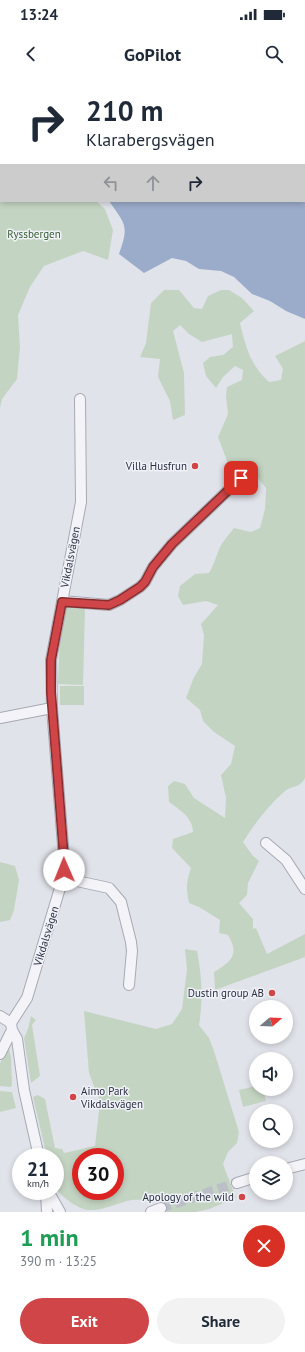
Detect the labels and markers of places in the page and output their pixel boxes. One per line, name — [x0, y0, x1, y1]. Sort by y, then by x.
place label: Villa Husfrun — [125, 459, 187, 473]
marker: Villa Husfrun — [190, 461, 200, 471]
pin — [224, 461, 258, 495]
place label: Dustin group AB — [188, 986, 264, 1000]
marker: Dustin group AB — [267, 988, 277, 998]
place label: Aimo Park Vikdalsvägen — [80, 1084, 143, 1111]
marker: Aimo Park Vikdalsvägen — [68, 1092, 78, 1102]
place label: Apology of the wild — [142, 1190, 234, 1204]
marker: Apology of the wild — [237, 1192, 247, 1202]

